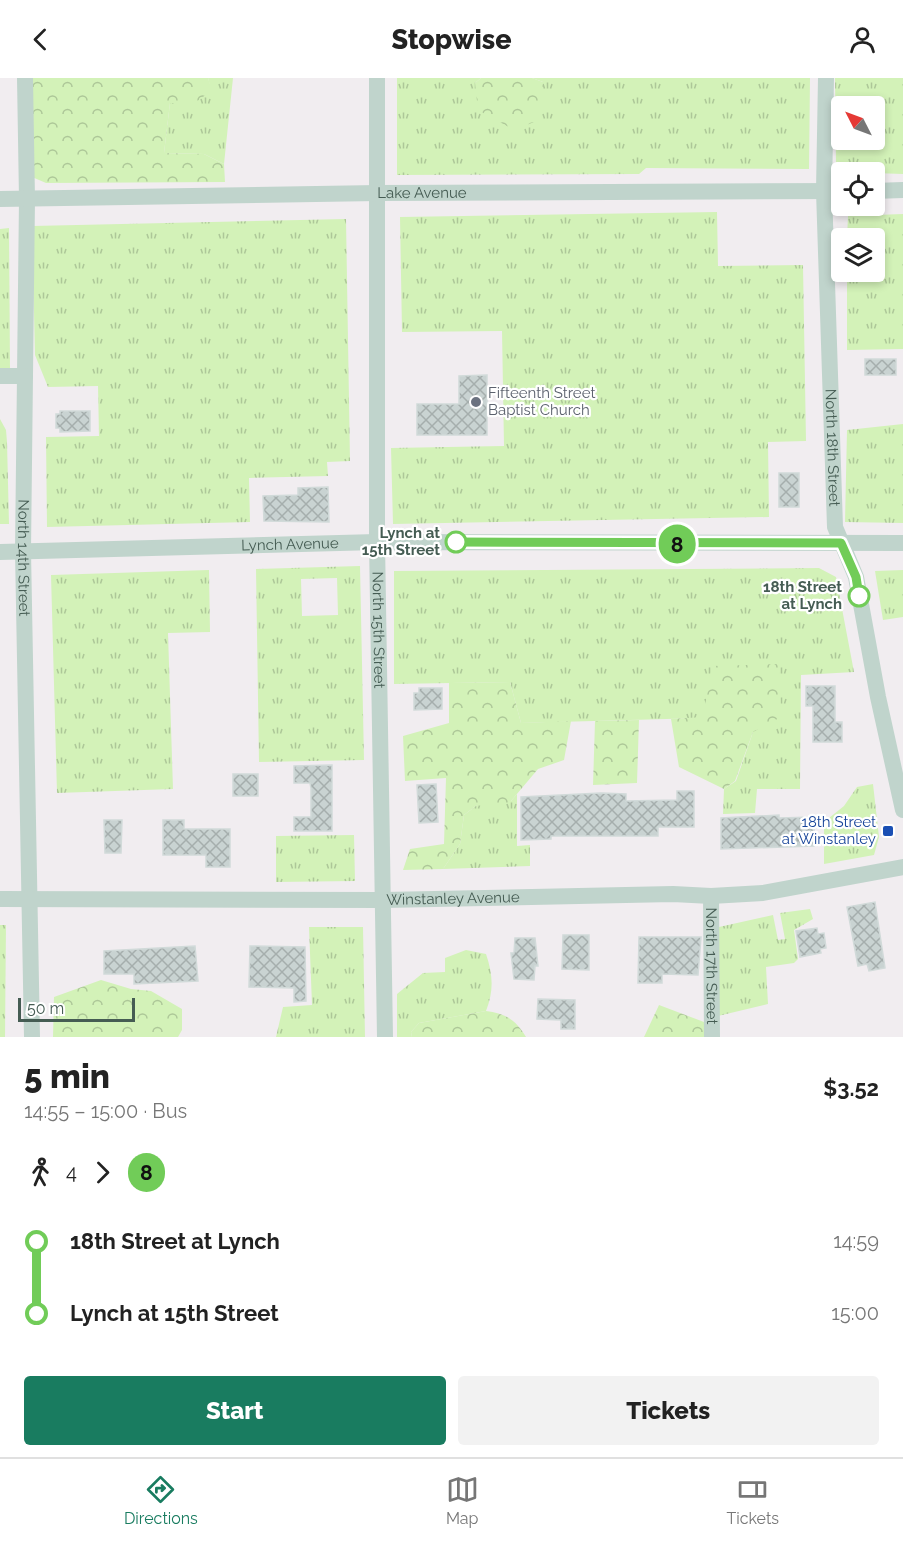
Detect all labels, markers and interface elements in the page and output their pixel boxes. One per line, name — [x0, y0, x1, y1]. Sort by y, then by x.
icon: back — [24, 23, 57, 56]
icon: person — [846, 23, 879, 56]
text: Stopwise — [391, 24, 512, 55]
north arrow — [831, 96, 885, 150]
map controls — [831, 96, 885, 282]
button: locate — [831, 162, 885, 216]
street label: Lake Avenue — [377, 184, 467, 202]
button: layers — [831, 228, 885, 282]
place label: Fifteenth Street Baptist Church — [488, 384, 595, 419]
street label: North 18th Street — [821, 389, 843, 507]
marker: Fifteenth Street Baptist Church — [469, 395, 483, 409]
street label: North 14th Street — [14, 499, 33, 617]
place label: Lynch at 15th Street — [362, 524, 440, 559]
line badge: 8 — [658, 524, 696, 564]
marker: Lynch at 15th Street — [445, 531, 467, 553]
text: 8 — [671, 532, 683, 557]
street label: Lynch Avenue — [241, 534, 339, 555]
street label: North 15th Street — [368, 571, 388, 689]
place label: 18th Street at Lynch — [763, 578, 842, 613]
marker: 18th Street at Lynch — [848, 585, 870, 607]
place label: 18th Street at Winstanley — [782, 813, 876, 848]
marker: 18th Street at Winstanley — [881, 824, 895, 838]
street label: Winstanley Avenue — [386, 888, 520, 909]
street label: North 17th Street — [702, 907, 721, 1025]
scale bar — [18, 995, 135, 1022]
text: 50 m — [27, 999, 64, 1018]
text: 5 min — [24, 1057, 110, 1096]
text: $3.52 — [823, 1075, 879, 1101]
text: 14:55 – 15:00 · Bus — [24, 1099, 187, 1123]
icon: walk — [24, 1156, 57, 1189]
icon: forward — [86, 1156, 119, 1189]
text: 4 — [66, 1160, 77, 1184]
text: 8 — [140, 1160, 153, 1185]
text: 18th Street at Lynch — [70, 1228, 280, 1254]
text: 14:59 — [833, 1229, 879, 1253]
text: Lynch at 15th Street — [70, 1300, 279, 1326]
text: 15:00 — [831, 1301, 879, 1325]
button: Start — [24, 1376, 446, 1445]
button: Tickets — [458, 1376, 879, 1445]
tab: Directions — [124, 1473, 198, 1528]
tab: Map — [446, 1473, 479, 1528]
tab: Tickets — [727, 1473, 779, 1528]

